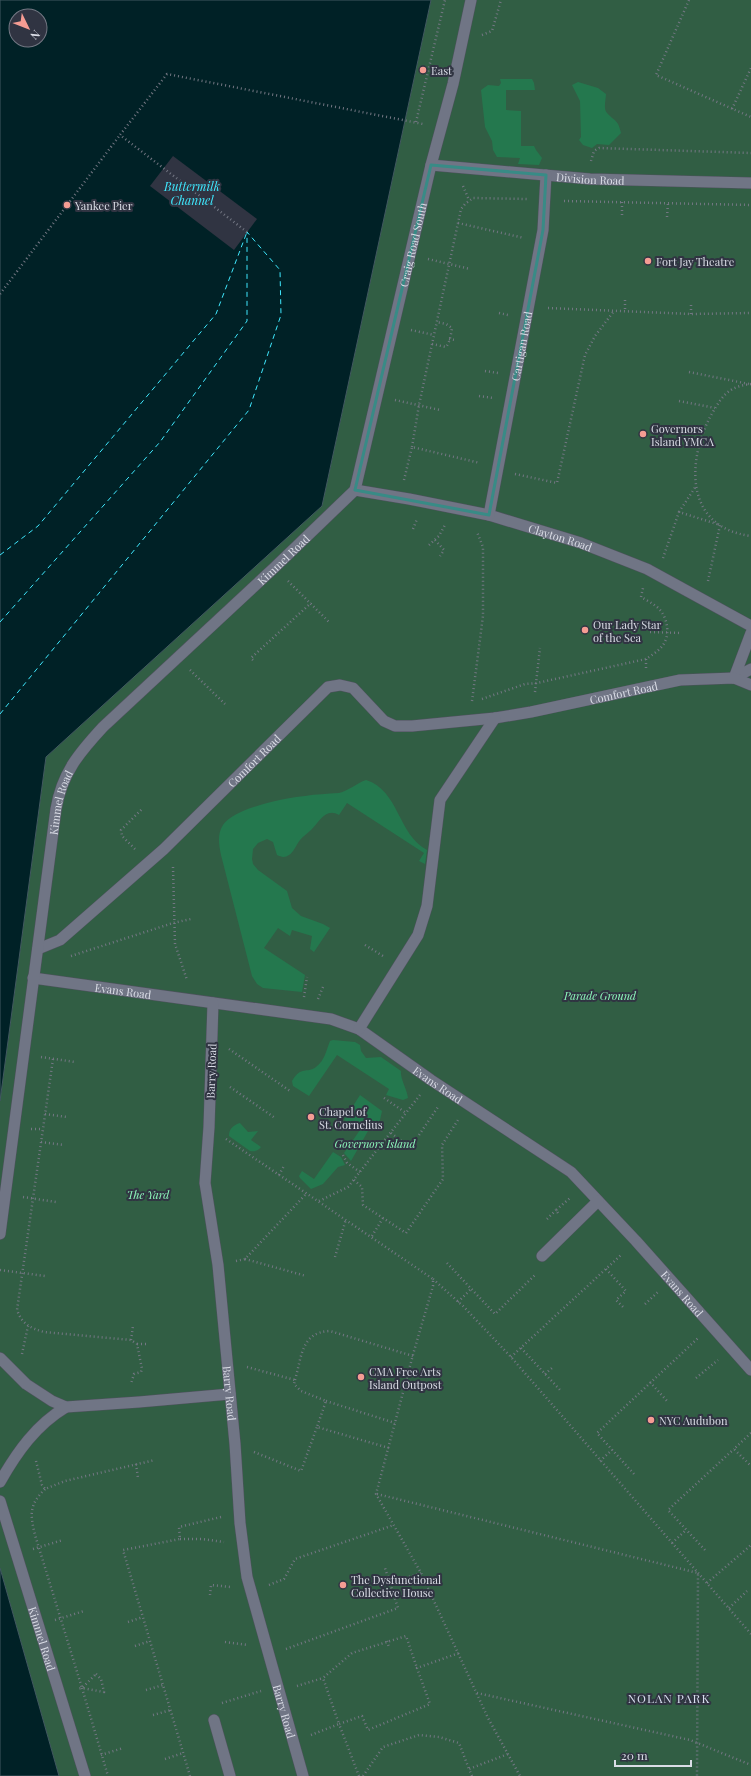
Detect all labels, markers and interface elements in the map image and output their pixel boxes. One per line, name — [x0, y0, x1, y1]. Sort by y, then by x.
north arrow — [8, 8, 48, 48]
text: N — [27, 27, 44, 43]
place label: East — [431, 63, 452, 78]
marker: East — [418, 65, 428, 75]
street label: Division Road — [556, 169, 625, 187]
water label: Buttermilk Channel — [163, 178, 220, 208]
place label: Yankee Pier — [74, 198, 133, 213]
marker: Yankee Pier — [62, 200, 72, 210]
street label: Craig Road South — [395, 200, 430, 288]
place label: Fort Jay Theatre — [656, 254, 735, 269]
marker: Fort Jay Theatre — [643, 256, 653, 266]
street label: Cartigan Road — [507, 309, 535, 382]
place label: Governors Island YMCA — [651, 421, 714, 449]
marker: Governors Island YMCA — [638, 429, 648, 439]
street label: Clayton Road — [527, 520, 595, 554]
street label: Kimmel Road — [254, 530, 313, 587]
place label: Our Lady Star of the Sea — [593, 617, 662, 645]
marker: Our Lady Star of the Sea — [580, 625, 590, 635]
street label: Comfort Road — [588, 677, 660, 707]
street label: Comfort Road — [224, 730, 284, 790]
street label: Kimmel Road — [45, 767, 76, 836]
street label: Evans Road — [94, 979, 153, 1002]
park label: Parade Ground — [563, 988, 637, 1003]
street label: Barry Road — [203, 1043, 219, 1099]
street label: Evans Road — [410, 1062, 466, 1107]
place label: Chapel of St. Cornelius — [319, 1104, 383, 1132]
marker: Chapel of St. Cornelius — [306, 1112, 316, 1122]
park label: Governors Island — [335, 1136, 416, 1151]
park label: The Yard — [127, 1187, 170, 1202]
street label: Evans Road — [658, 1267, 707, 1320]
place label: CMA Free Arts Island Outpost — [369, 1364, 442, 1392]
street label: Barry Road — [220, 1365, 240, 1422]
marker: CMA Free Arts Island Outpost — [356, 1372, 366, 1382]
place label: NYC Audubon — [659, 1413, 728, 1428]
marker: NYC Audubon — [646, 1415, 656, 1425]
place label: The Dysfunctional Collective House — [351, 1572, 441, 1600]
marker: The Dysfunctional Collective House — [338, 1580, 348, 1590]
street label: Kimmel Road — [26, 1605, 60, 1673]
street label: Barry Road — [270, 1683, 300, 1740]
district label: NOLAN PARK — [628, 1690, 710, 1706]
scale bar — [615, 1742, 691, 1768]
text: 20 m — [621, 1747, 648, 1763]

